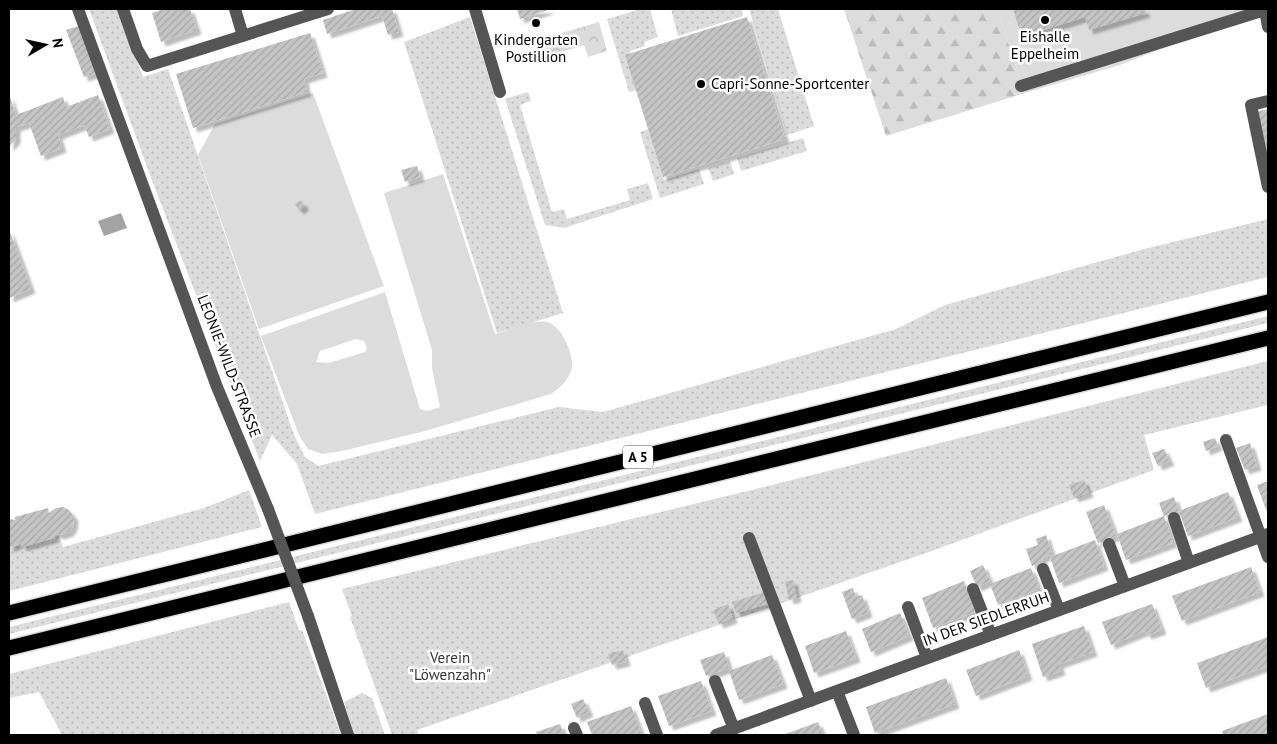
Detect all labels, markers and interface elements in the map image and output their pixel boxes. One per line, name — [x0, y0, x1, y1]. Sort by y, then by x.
marker: Eishalle Eppelheim — [1039, 14, 1051, 26]
marker: Kindergarten Postillion — [530, 17, 542, 29]
north arrow — [20, 20, 70, 70]
place label: Eishalle Eppelheim — [1011, 27, 1079, 63]
place label: Kindergarten Postillion — [494, 30, 578, 66]
text: N — [48, 37, 67, 49]
place label: Capri-Sonne-Sportcenter — [711, 74, 869, 93]
marker: Capri-Sonne-Sportcenter — [695, 78, 707, 90]
street label: LEONIE-WILD-STRASSE — [193, 292, 265, 440]
road number: A 5 — [623, 446, 653, 468]
street label: IN DER SIEDLERRUH — [920, 587, 1052, 650]
park label: Verein "Löwenzahn" — [409, 648, 491, 684]

